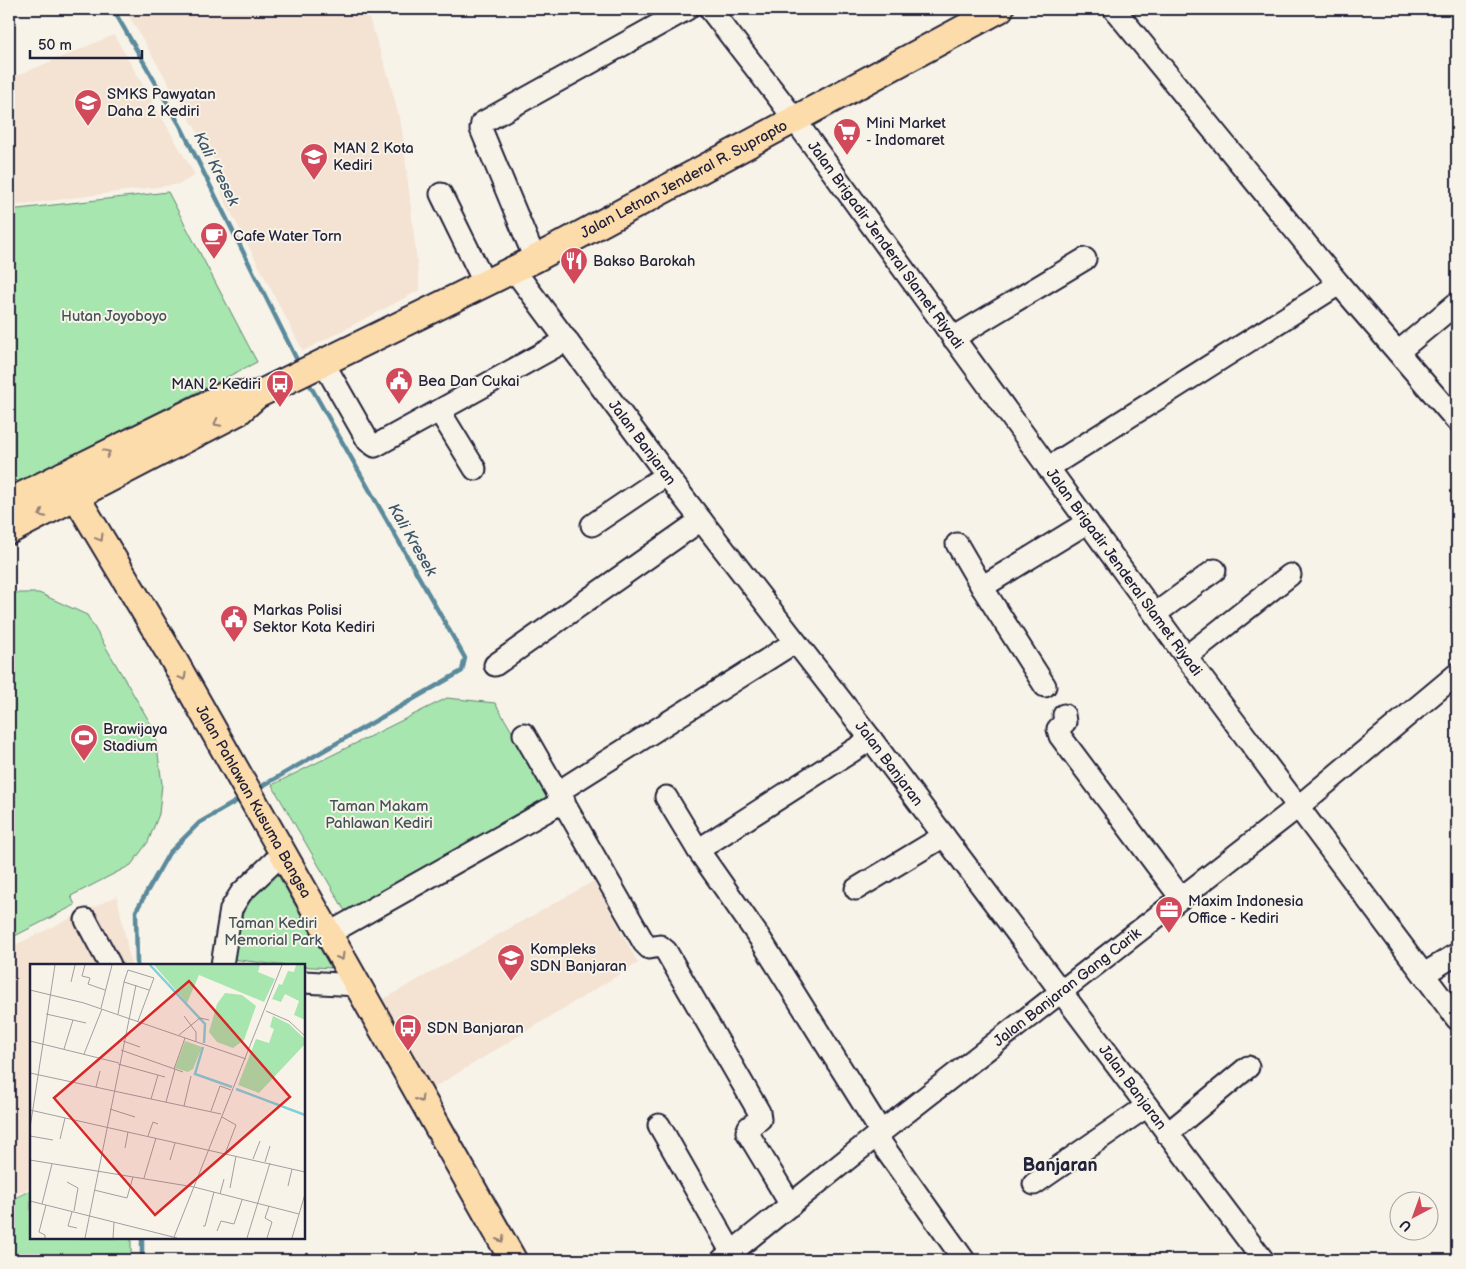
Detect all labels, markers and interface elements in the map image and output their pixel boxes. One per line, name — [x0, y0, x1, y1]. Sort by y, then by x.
scale bar — [30, 28, 142, 60]
text: 50 m — [38, 36, 72, 55]
place label: SMKS Pawyatan Daha 2 Kediri — [107, 85, 216, 121]
school or university icon: SMKS Pawyatan Daha 2 Kediri — [73, 88, 103, 127]
place label: Mini Market - Indomaret — [866, 114, 946, 150]
street label: Jalan Letnan Jenderal R. Suprapto — [577, 116, 791, 242]
supermarket icon: Mini Market - Indomaret — [832, 117, 862, 156]
water label: Kali Kresek — [189, 129, 243, 210]
street label: Jalan Brigadir Jenderal Slamet Riyadi — [804, 137, 968, 352]
place label: MAN 2 Kota Kediri — [333, 139, 414, 175]
school or university icon: MAN 2 Kota Kediri — [299, 142, 329, 181]
cafe icon: Cafe Water Torn — [199, 221, 229, 260]
place label: Cafe Water Torn — [233, 227, 342, 246]
restaurant icon: Bakso Barokah — [559, 246, 589, 285]
place label: Bakso Barokah — [593, 252, 695, 271]
park label: Hutan Joyoboyo — [61, 307, 167, 326]
public building icon: Bea Dan Cukai — [384, 366, 414, 405]
bus stop icon: MAN 2 Kediri — [265, 369, 295, 408]
place label: Bea Dan Cukai — [418, 372, 520, 391]
place label: MAN 2 Kediri — [171, 375, 261, 394]
street label: Jalan Banjaran — [604, 396, 681, 489]
one-way arrow — [213, 417, 222, 427]
one-way arrow — [102, 449, 111, 459]
street label: Jalan Brigadir Jenderal Slamet Riyadi — [1042, 464, 1206, 680]
water label: Kali Kresek — [383, 500, 441, 581]
one-way arrow — [38, 507, 47, 517]
one-way arrow — [94, 532, 104, 541]
place label: Markas Polisi Sektor Kota Kediri — [253, 601, 375, 637]
public building icon: Markas Polisi Sektor Kota Kediri — [219, 604, 249, 643]
one-way arrow — [177, 672, 187, 681]
street label: Jalan Pahlawan Kusuma Bangsa — [191, 701, 316, 901]
street label: Jalan Banjaran — [851, 717, 928, 810]
place label: Brawijaya Stadium — [103, 720, 167, 756]
sports icon: Brawijaya Stadium — [69, 723, 99, 762]
park label: Taman Makam Pahlawan Kediri — [325, 797, 433, 833]
place label: Maxim Indonesia Office - Kediri — [1188, 892, 1303, 928]
office icon: Maxim Indonesia Office - Kediri — [1154, 895, 1184, 934]
park label: Taman Kediri Memorial Park — [224, 914, 322, 950]
street label: Jalan Banjaran Gang Carik — [989, 923, 1145, 1051]
place label: Kompleks SDN Banjaran — [530, 940, 627, 976]
school or university icon: Kompleks SDN Banjaran — [496, 943, 526, 982]
one-way arrow — [334, 951, 344, 960]
inset map — [30, 964, 305, 1239]
bus stop icon: SDN Banjaran — [393, 1013, 423, 1052]
place label: SDN Banjaran — [427, 1019, 524, 1038]
street label: Jalan Banjaran — [1095, 1041, 1171, 1133]
one-way arrow — [414, 1093, 424, 1102]
district label: Banjaran — [1022, 1155, 1098, 1176]
north arrow — [1388, 1192, 1438, 1242]
text: U — [1396, 1216, 1415, 1235]
one-way arrow — [495, 1234, 505, 1243]

